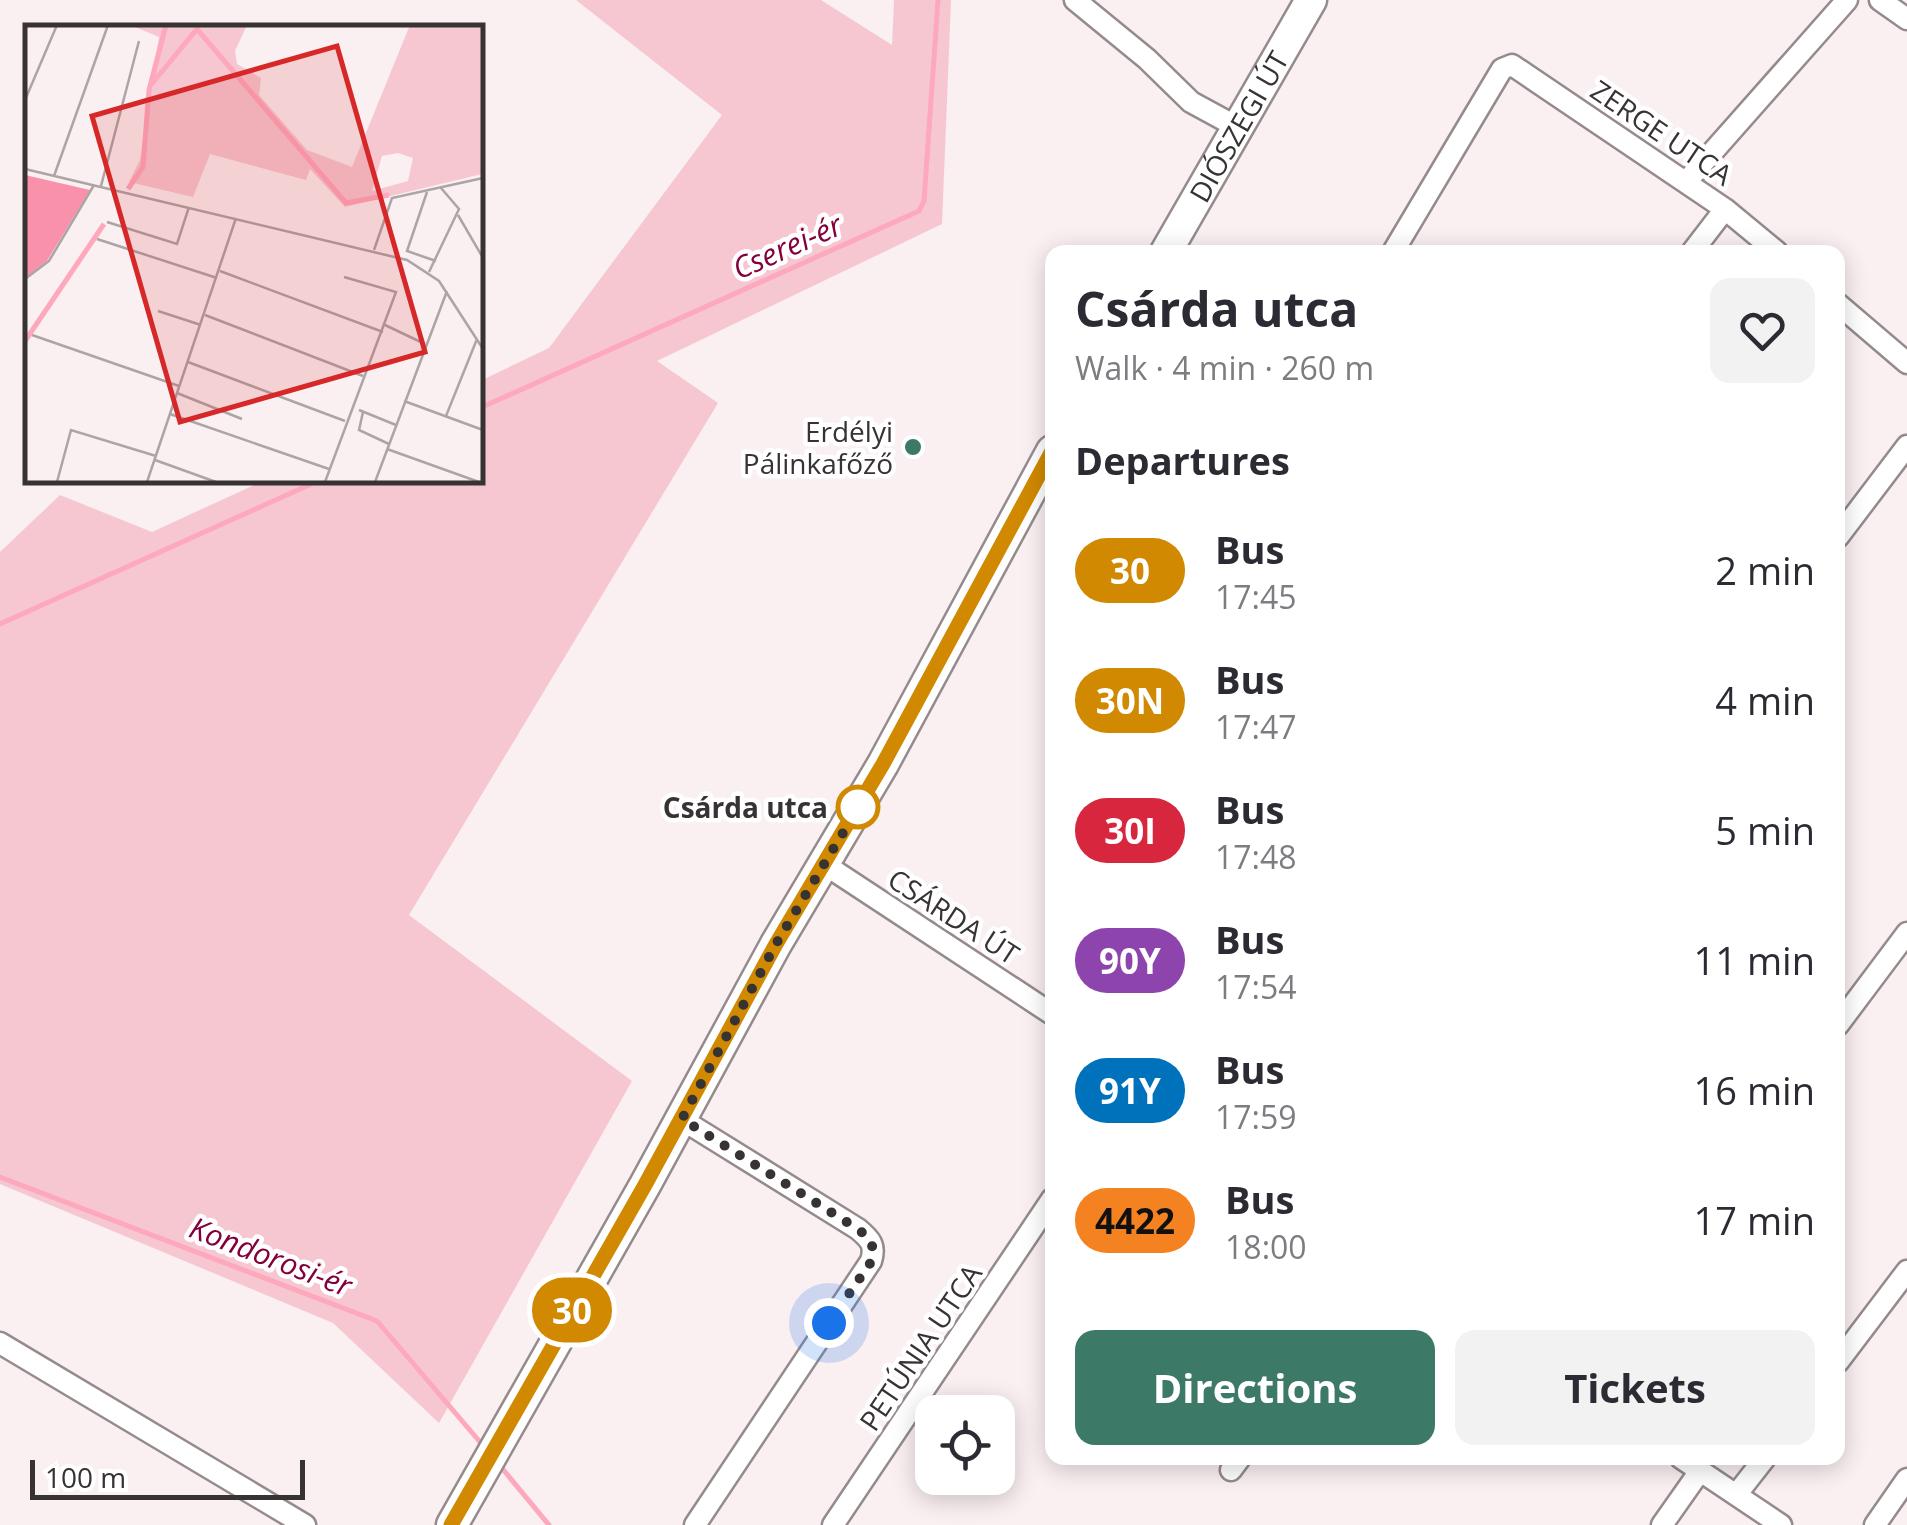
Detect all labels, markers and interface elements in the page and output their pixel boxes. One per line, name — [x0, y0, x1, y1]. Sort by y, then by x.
inset map — [25, 25, 482, 482]
street label: DIÓSZEGI ÚT — [1180, 43, 1297, 209]
street label: ZERGE UTCA — [1584, 71, 1741, 194]
water label: Cserei-ér — [726, 203, 849, 288]
text: Csárda utca — [1075, 276, 1358, 341]
button: heart — [1710, 278, 1815, 383]
text: Walk · 4 min · 260 m — [1075, 346, 1374, 389]
place label: Erdélyi Pálinkafőző — [743, 412, 893, 482]
text: Departures — [1075, 434, 1290, 486]
marker: Erdélyi Pálinkafőző — [902, 436, 924, 458]
text: Bus — [1215, 523, 1284, 575]
text: 2 min — [1715, 544, 1815, 596]
text: 30 — [1110, 547, 1150, 594]
text: 17:45 — [1215, 575, 1297, 618]
text: Bus — [1215, 653, 1284, 705]
text: 4 min — [1715, 674, 1815, 726]
text: 30N — [1096, 677, 1164, 724]
text: 17:47 — [1215, 705, 1297, 748]
text: Bus — [1215, 783, 1284, 835]
marker: Csárda utca — [837, 786, 879, 828]
place label: Csárda utca — [663, 788, 828, 826]
text: 5 min — [1715, 804, 1815, 856]
text: 30I — [1104, 807, 1156, 854]
text: 17:48 — [1215, 835, 1297, 878]
street label: CSÁRDA ÚT — [881, 859, 1027, 973]
text: Bus — [1215, 913, 1284, 965]
text: 11 min — [1694, 934, 1815, 986]
text: 90Y — [1099, 937, 1161, 984]
text: 17:54 — [1215, 965, 1297, 1008]
text: Bus — [1215, 1043, 1284, 1095]
text: 16 min — [1694, 1064, 1815, 1116]
text: 91Y — [1099, 1067, 1161, 1114]
text: 17:59 — [1215, 1095, 1297, 1138]
text: Bus — [1225, 1173, 1294, 1225]
text: 17 min — [1694, 1194, 1815, 1246]
text: 4422 — [1095, 1197, 1175, 1244]
water label: Kondorosi-ér — [184, 1206, 359, 1306]
text: 18:00 — [1225, 1225, 1307, 1268]
street label: PETÚNIA UTCA — [850, 1256, 990, 1438]
line badge: 30 — [527, 1278, 617, 1342]
text: 30 — [552, 1287, 592, 1334]
your location — [804, 1298, 854, 1348]
button: Directions — [1075, 1330, 1435, 1445]
button: Tickets — [1455, 1330, 1815, 1445]
map controls — [915, 1395, 1015, 1495]
button: locate — [915, 1395, 1015, 1495]
scale bar — [30, 1455, 305, 1500]
text: 100 m — [45, 1458, 126, 1496]

